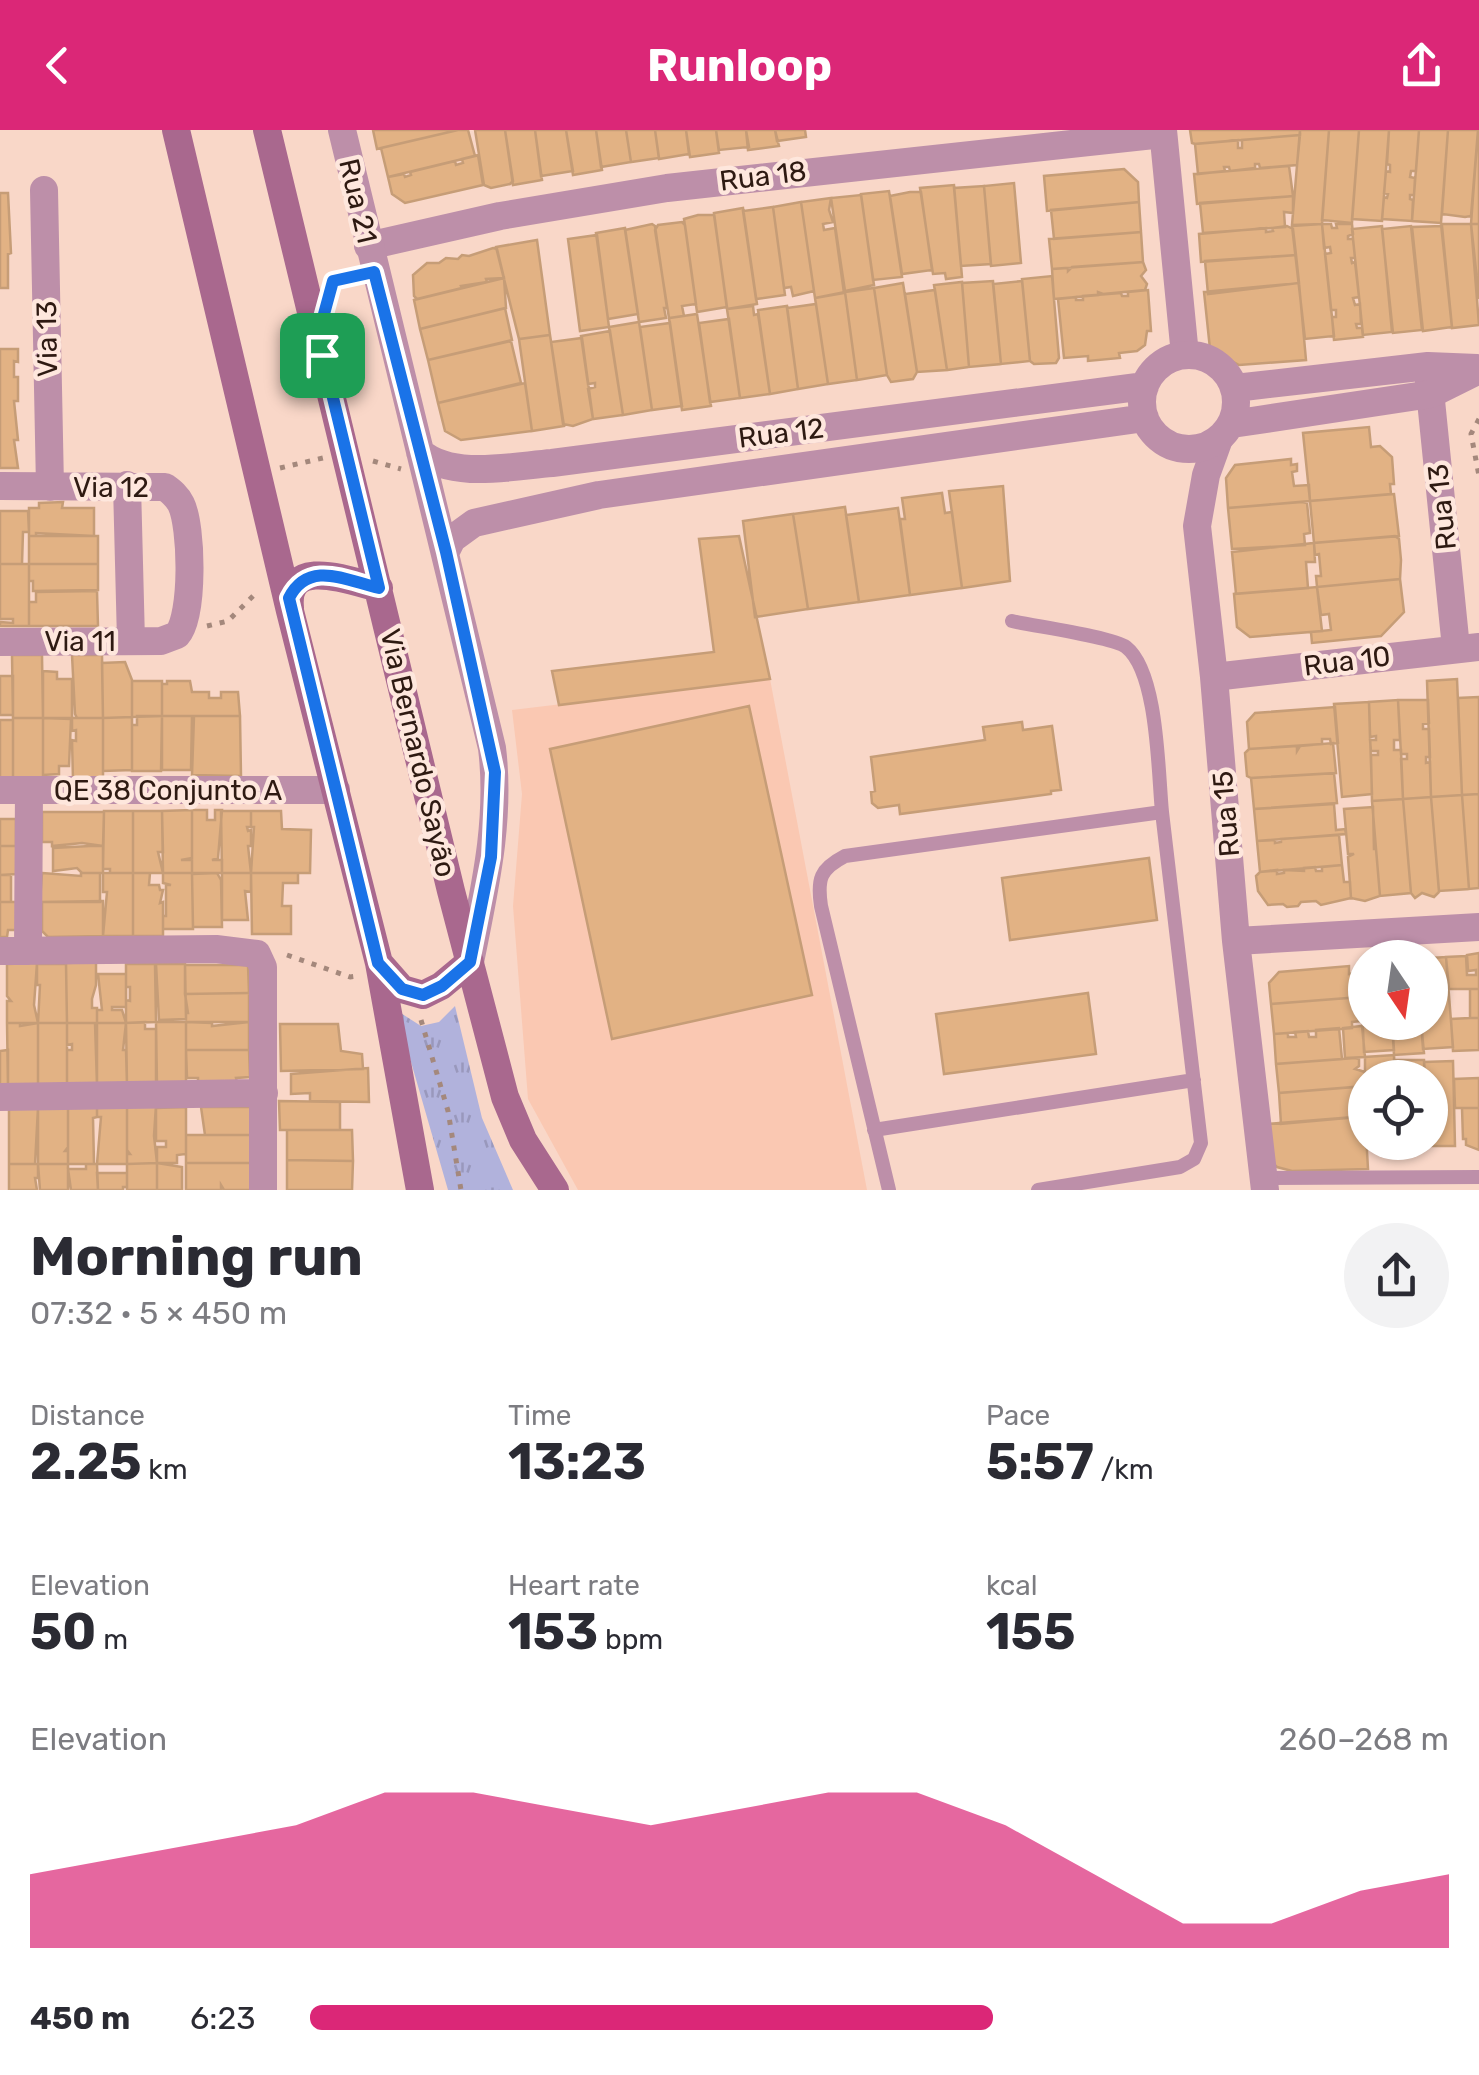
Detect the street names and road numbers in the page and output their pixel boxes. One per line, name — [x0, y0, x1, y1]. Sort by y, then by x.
street label: Rua 18 — [718, 154, 808, 198]
street label: Rua 21 — [332, 155, 384, 247]
street label: Via 13 — [30, 301, 64, 377]
street label: Rua 12 — [736, 411, 826, 455]
street label: Rua 13 — [1421, 462, 1463, 552]
street label: Via 12 — [73, 471, 149, 504]
street label: Via 11 — [44, 625, 116, 658]
street label: Via Bernardo Sayão — [373, 626, 463, 880]
street label: Rua 10 — [1302, 639, 1392, 683]
street label: Rua 15 — [1206, 770, 1246, 858]
street label: QE 38 Conjunto A — [54, 774, 283, 807]

